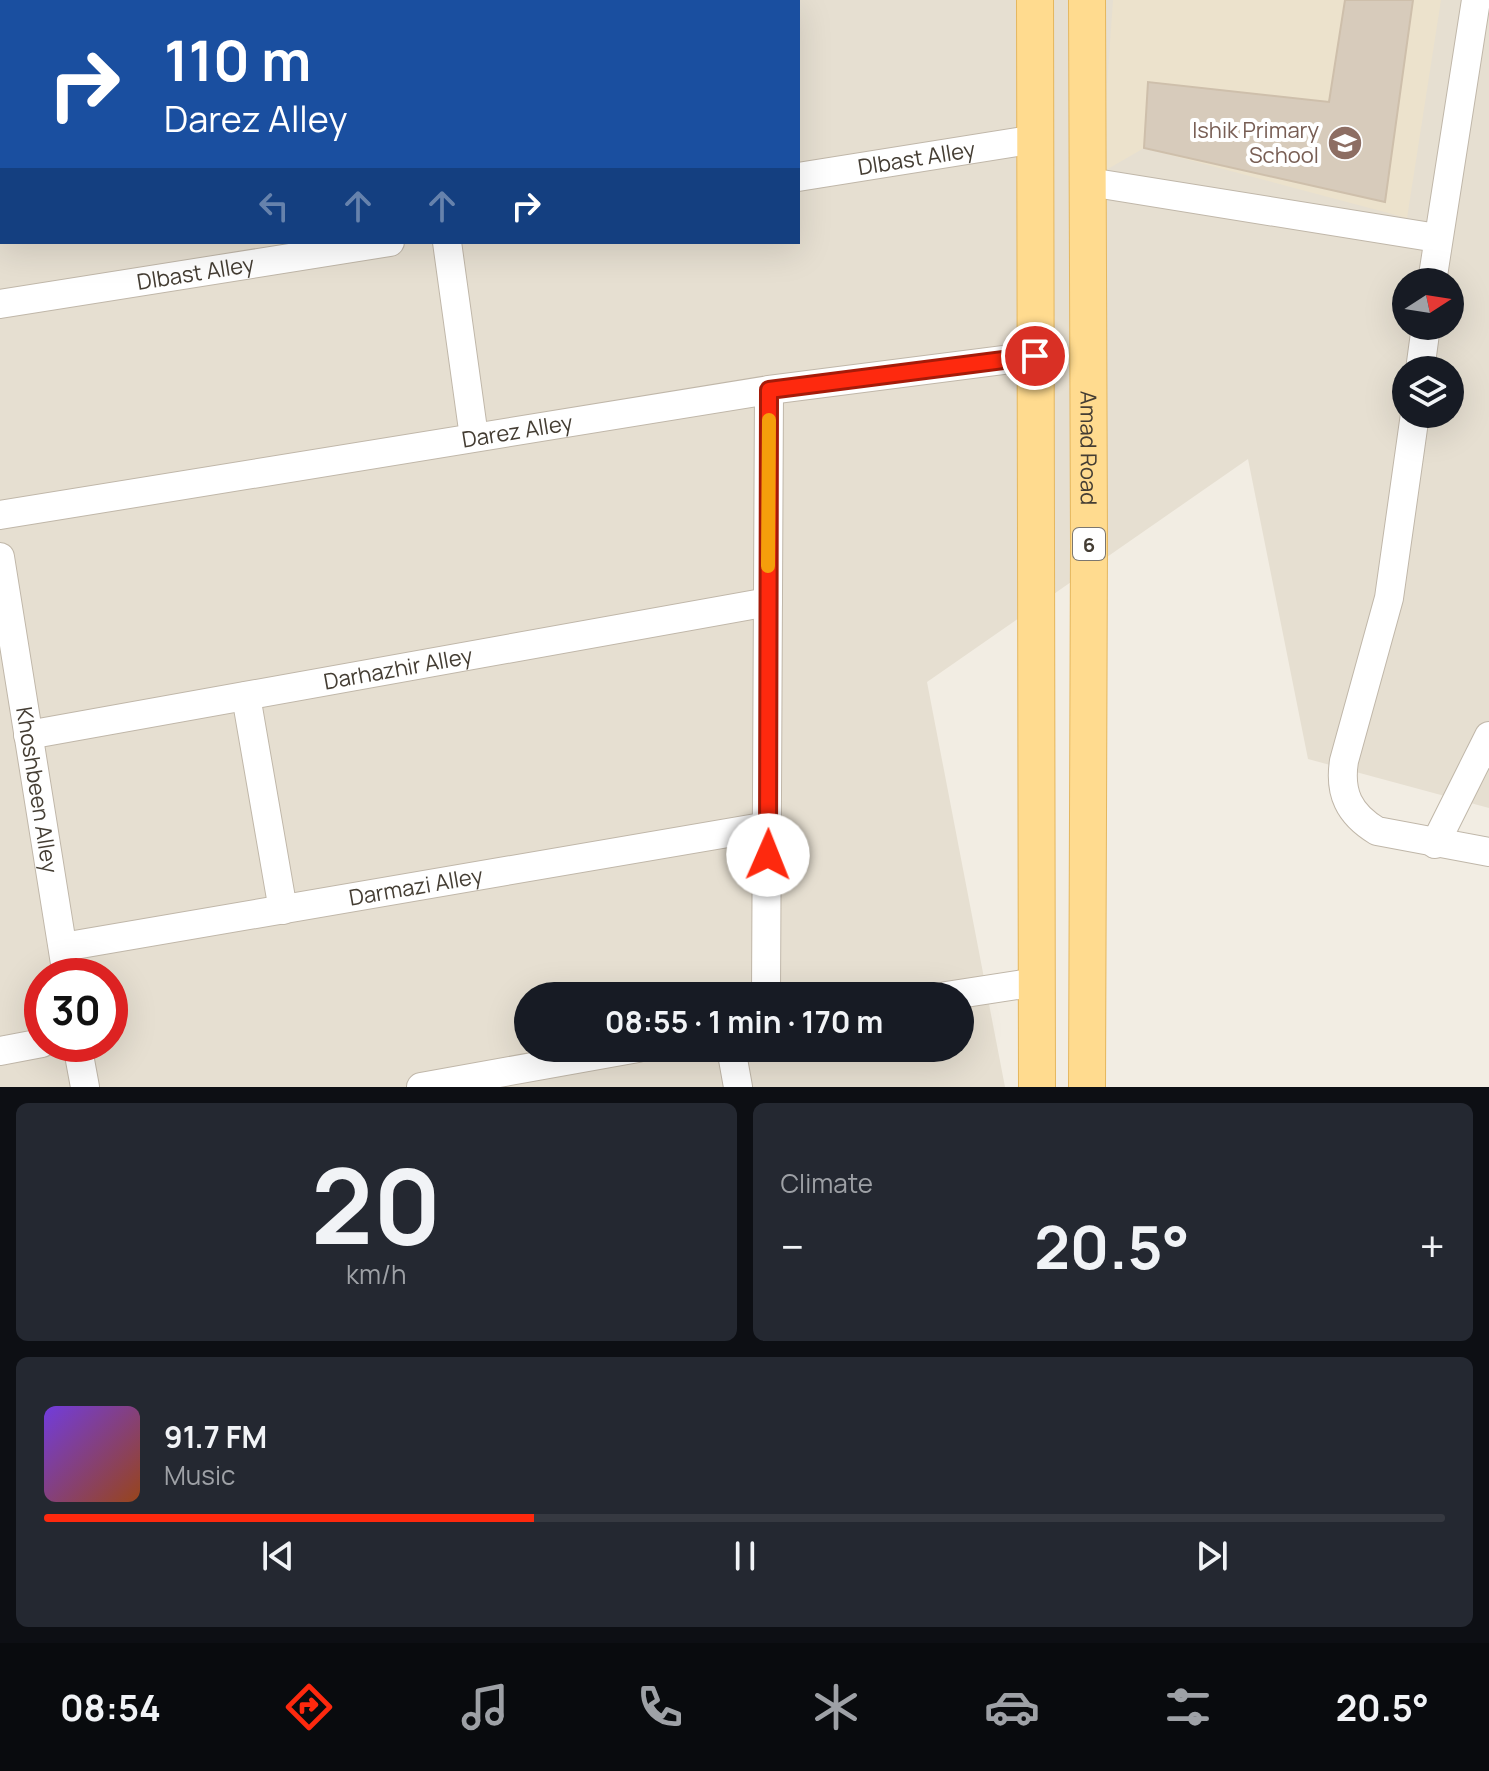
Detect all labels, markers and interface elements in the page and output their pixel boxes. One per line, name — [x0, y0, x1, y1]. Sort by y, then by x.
text: 110 m — [164, 21, 311, 98]
icon: right — [32, 32, 136, 136]
text: Darez Alley — [164, 94, 347, 143]
place label: Ishik Primary School — [1192, 115, 1319, 170]
school or university icon: Ishik Primary School — [1326, 124, 1364, 162]
street label: Dlbast Alley — [856, 134, 978, 182]
icon: left — [252, 184, 296, 228]
icon: ahead — [336, 184, 380, 228]
icon: ahead — [420, 184, 464, 228]
icon: right — [504, 184, 548, 228]
street label: Dlbast Alley — [135, 249, 257, 297]
north arrow — [1392, 268, 1464, 340]
map controls — [1392, 268, 1464, 428]
pin — [1001, 322, 1069, 390]
icon: arrive — [1013, 334, 1057, 378]
button: layers — [1392, 356, 1464, 428]
street label: Amad Road — [1073, 391, 1104, 505]
street label: Darez Alley — [459, 407, 575, 455]
road number: 6 — [1073, 528, 1105, 560]
street label: Darhazhir Alley — [321, 640, 475, 697]
street label: Khoshbeen Alley — [9, 705, 65, 876]
position arrow — [726, 813, 810, 897]
street label: Darmazi Alley — [347, 860, 486, 913]
speed limit sign: 30 — [24, 958, 128, 1062]
text: 08:55 · 1 min · 170 m — [605, 1001, 883, 1042]
text: 20 — [311, 1133, 441, 1275]
text: Climate — [781, 1165, 873, 1201]
text: 20.5° — [1034, 1205, 1190, 1287]
text: − — [781, 1216, 804, 1276]
text: + — [1420, 1216, 1445, 1276]
text: km/h — [346, 1256, 406, 1292]
text: 91.7 FM — [164, 1416, 267, 1457]
text: Music — [164, 1457, 235, 1493]
icon: previous — [256, 1534, 300, 1578]
icon: pause — [723, 1534, 767, 1578]
icon: next — [1190, 1534, 1234, 1578]
icon: directions — [281, 1679, 337, 1735]
icon: music — [457, 1679, 513, 1735]
icon: phone — [632, 1679, 688, 1735]
icon: climate — [808, 1679, 864, 1735]
icon: car — [984, 1679, 1040, 1735]
icon: filters — [1160, 1679, 1216, 1735]
text: 08:54 — [60, 1683, 161, 1732]
text: 20.5° — [1336, 1683, 1429, 1732]

